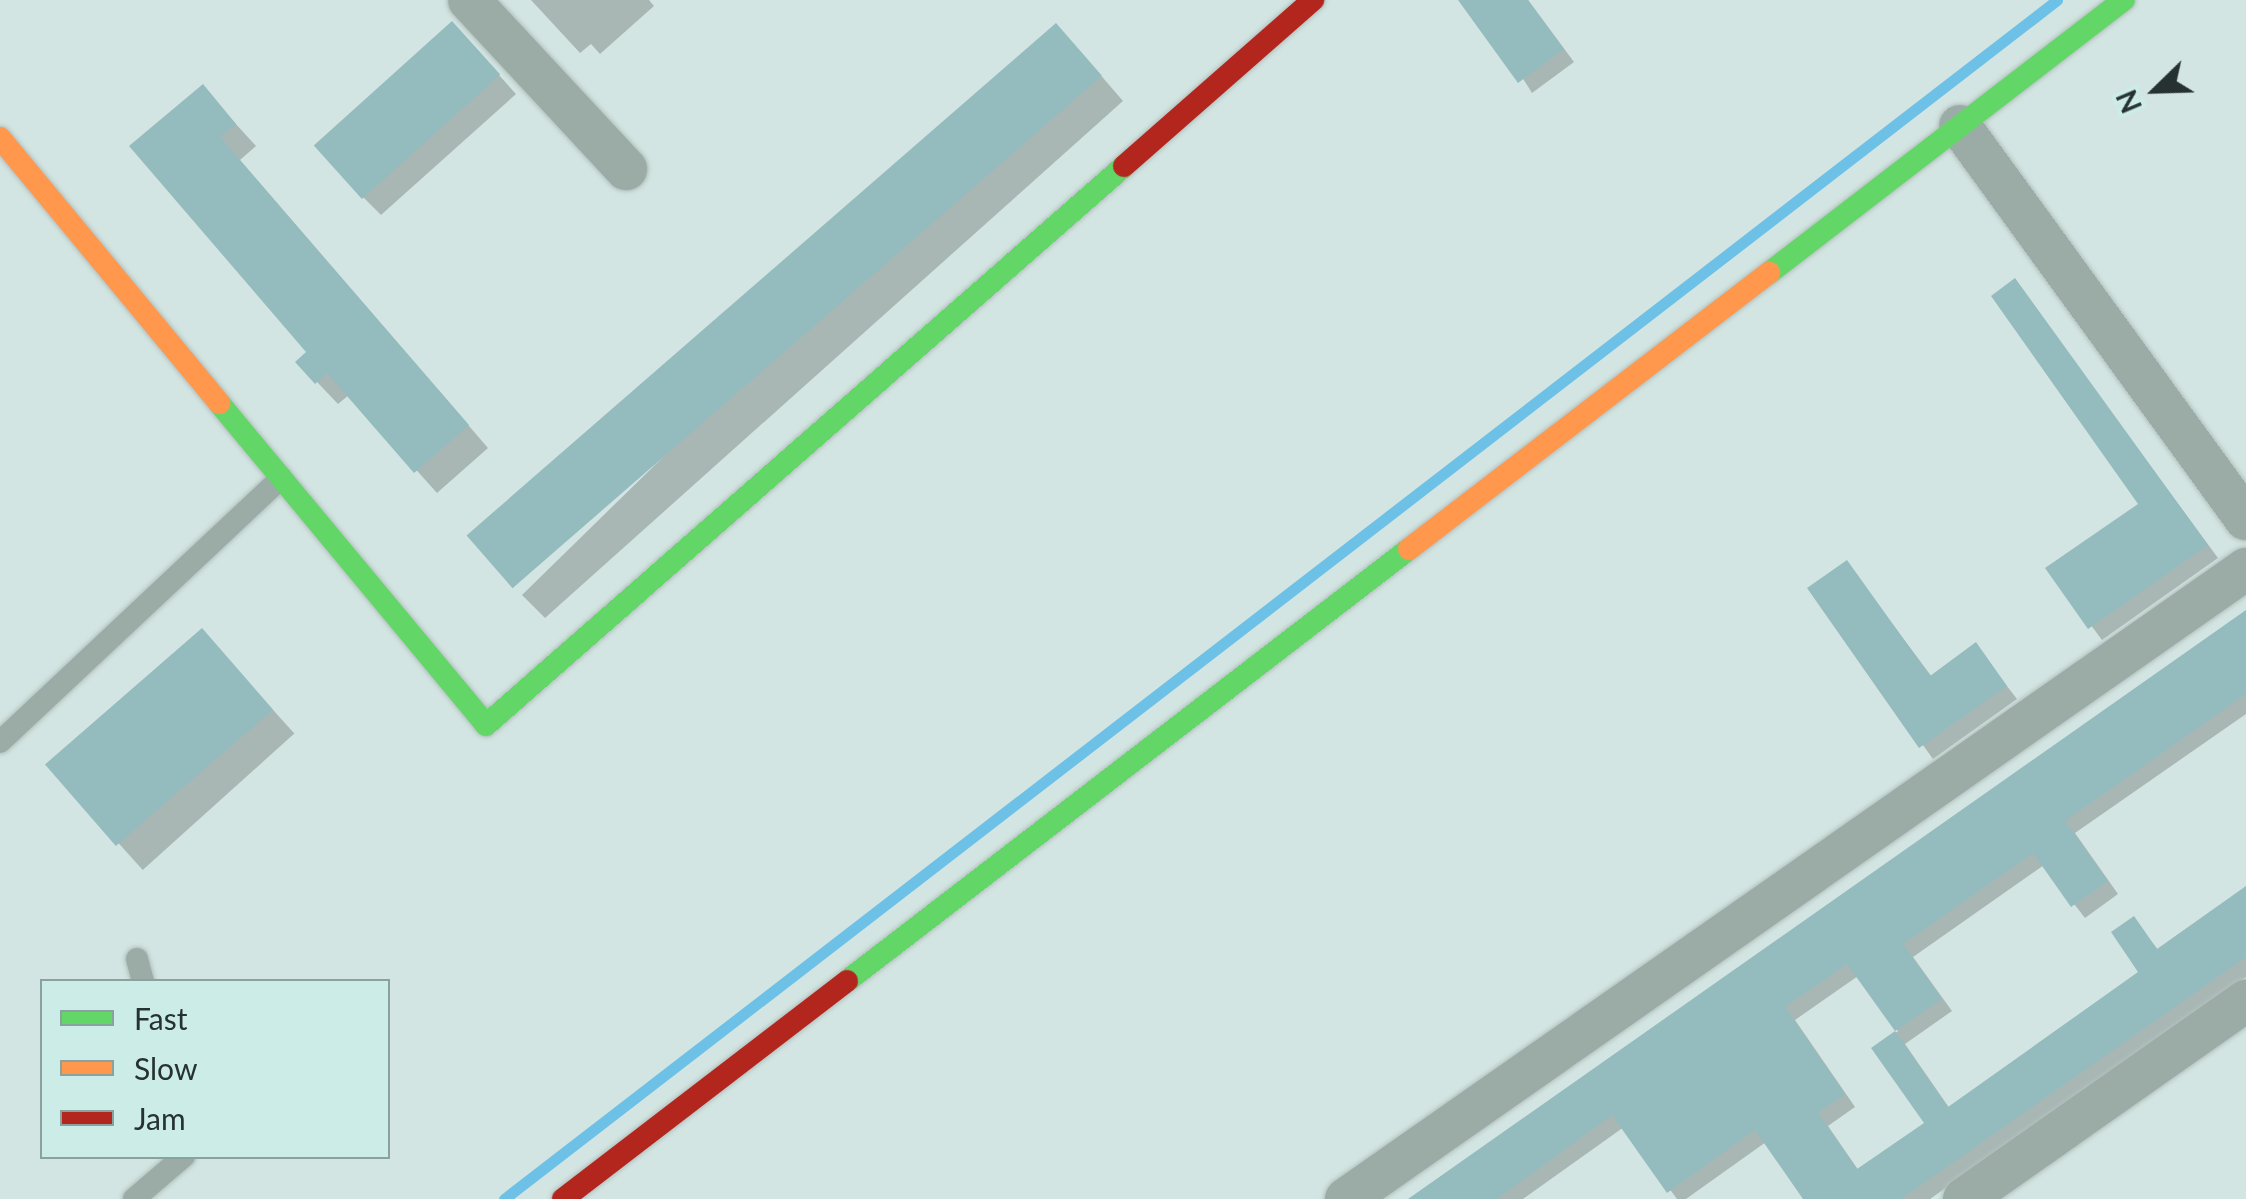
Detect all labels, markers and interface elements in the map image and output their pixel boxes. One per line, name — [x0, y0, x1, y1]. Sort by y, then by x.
north arrow — [2106, 40, 2206, 140]
text: N — [2109, 85, 2148, 118]
legend — [40, 979, 390, 1159]
text: Fast — [134, 1000, 188, 1036]
text: Slow — [134, 1050, 197, 1086]
text: Jam — [134, 1100, 186, 1136]

